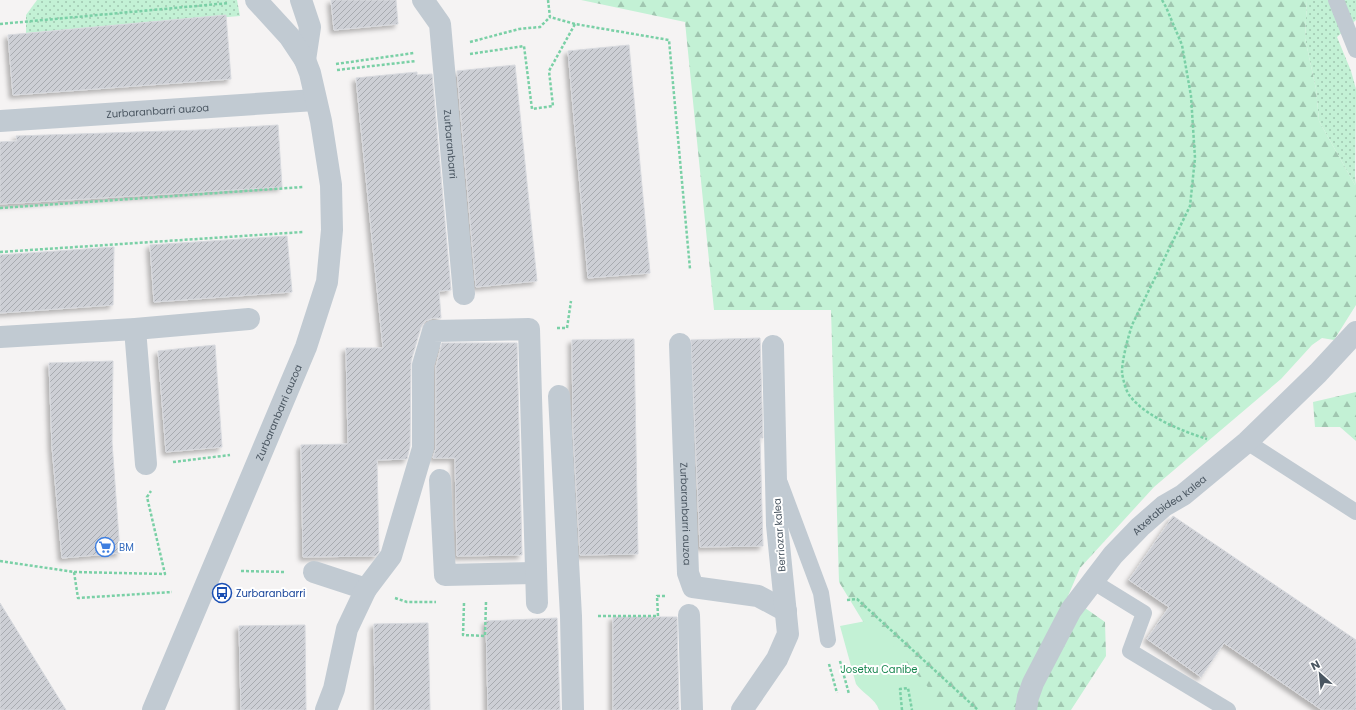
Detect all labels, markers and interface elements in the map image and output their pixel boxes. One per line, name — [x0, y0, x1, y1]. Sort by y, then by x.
street label: Zurbaranbarri auzoa — [106, 100, 210, 122]
street label: Zurbaranbarri — [440, 109, 461, 179]
street label: Zurbaranbarri auzoa — [252, 362, 306, 463]
street label: Zurbaranbarri auzoa — [676, 462, 695, 566]
street label: Atxetabidea kalea — [1129, 472, 1210, 539]
street label: Berriozar kalea — [769, 498, 790, 572]
supermarket icon: BM — [94, 536, 116, 558]
place label: BM — [119, 540, 134, 555]
bus stop icon: Zurbaranbarri — [211, 582, 233, 604]
place label: Zurbaranbarri — [236, 586, 305, 601]
north arrow — [1300, 654, 1340, 694]
text: N — [1308, 656, 1323, 674]
park label: Josetxu Canibe — [841, 662, 917, 677]

